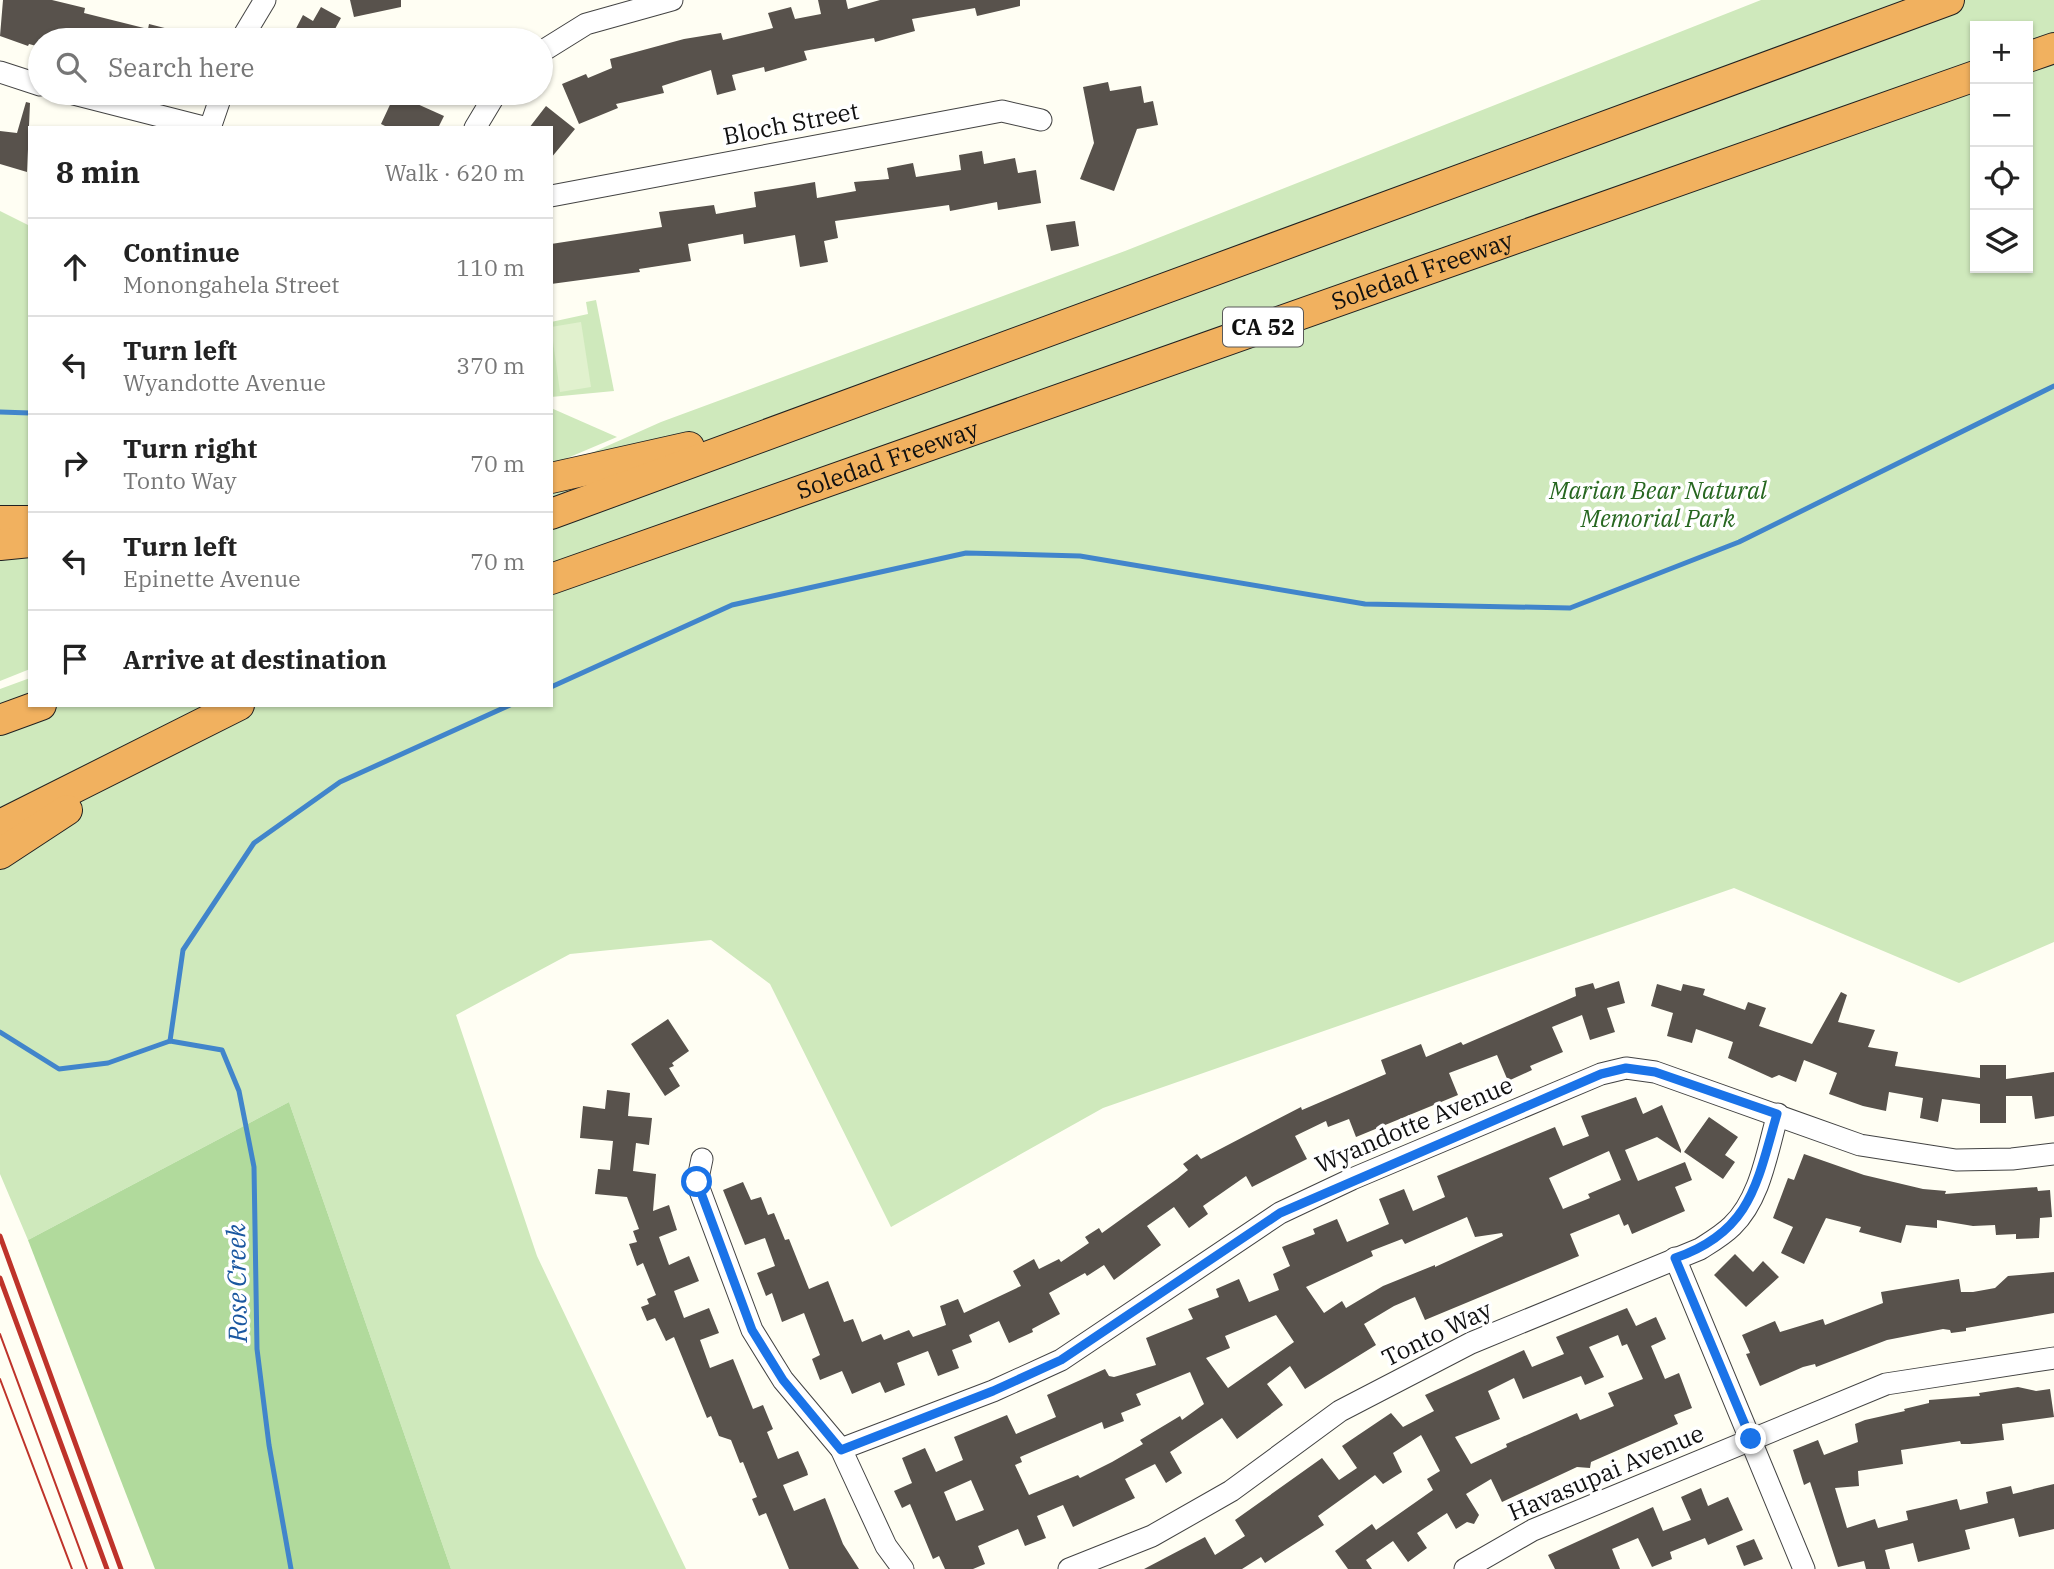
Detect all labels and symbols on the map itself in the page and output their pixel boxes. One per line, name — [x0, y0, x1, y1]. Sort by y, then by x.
street label: Bloch Street — [720, 94, 861, 152]
street label: Soledad Freeway — [1327, 223, 1517, 317]
road number: CA 52 — [1223, 308, 1303, 346]
street label: Soledad Freeway — [792, 412, 983, 506]
park label: Marian Bear Natural Memorial Park — [1548, 474, 1768, 534]
street label: Wyandotte Avenue — [1310, 1068, 1517, 1180]
route start — [681, 1166, 712, 1197]
water label: Rose Creek — [218, 1223, 254, 1344]
street label: Tonto Way — [1376, 1293, 1497, 1373]
street label: Havasupai Avenue — [1503, 1416, 1708, 1528]
route end — [1735, 1423, 1766, 1454]

